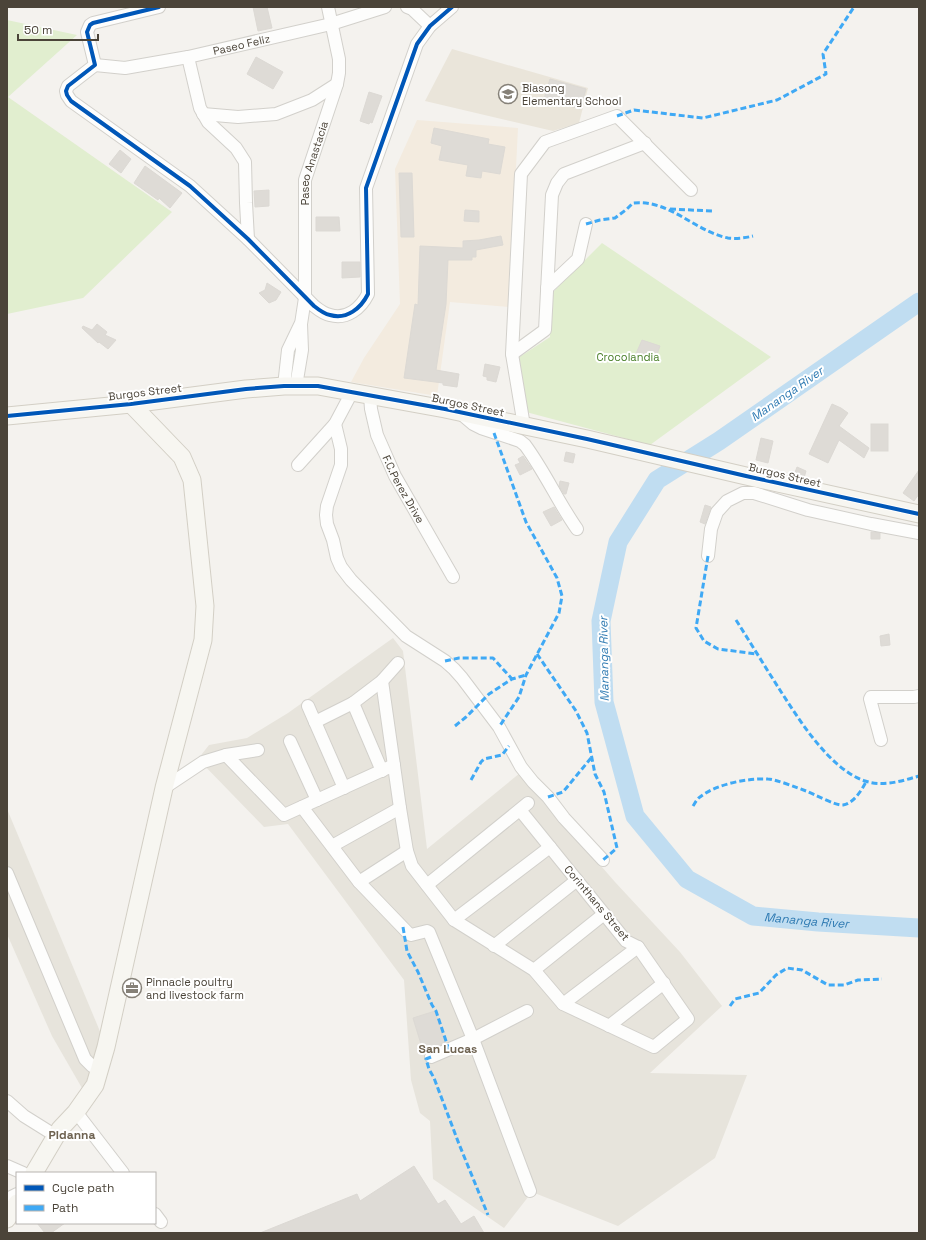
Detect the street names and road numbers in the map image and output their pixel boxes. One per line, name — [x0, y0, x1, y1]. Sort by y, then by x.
street label: Paseo Feliz — [212, 31, 272, 58]
street label: Paseo Anastacia — [298, 119, 331, 205]
street label: Burgos Street — [107, 381, 183, 403]
street label: Burgos Street — [430, 390, 506, 420]
street label: F.C.Perez Drive — [380, 453, 428, 526]
street label: Burgos Street — [747, 460, 823, 490]
street label: Corinthans Street — [561, 862, 633, 944]

